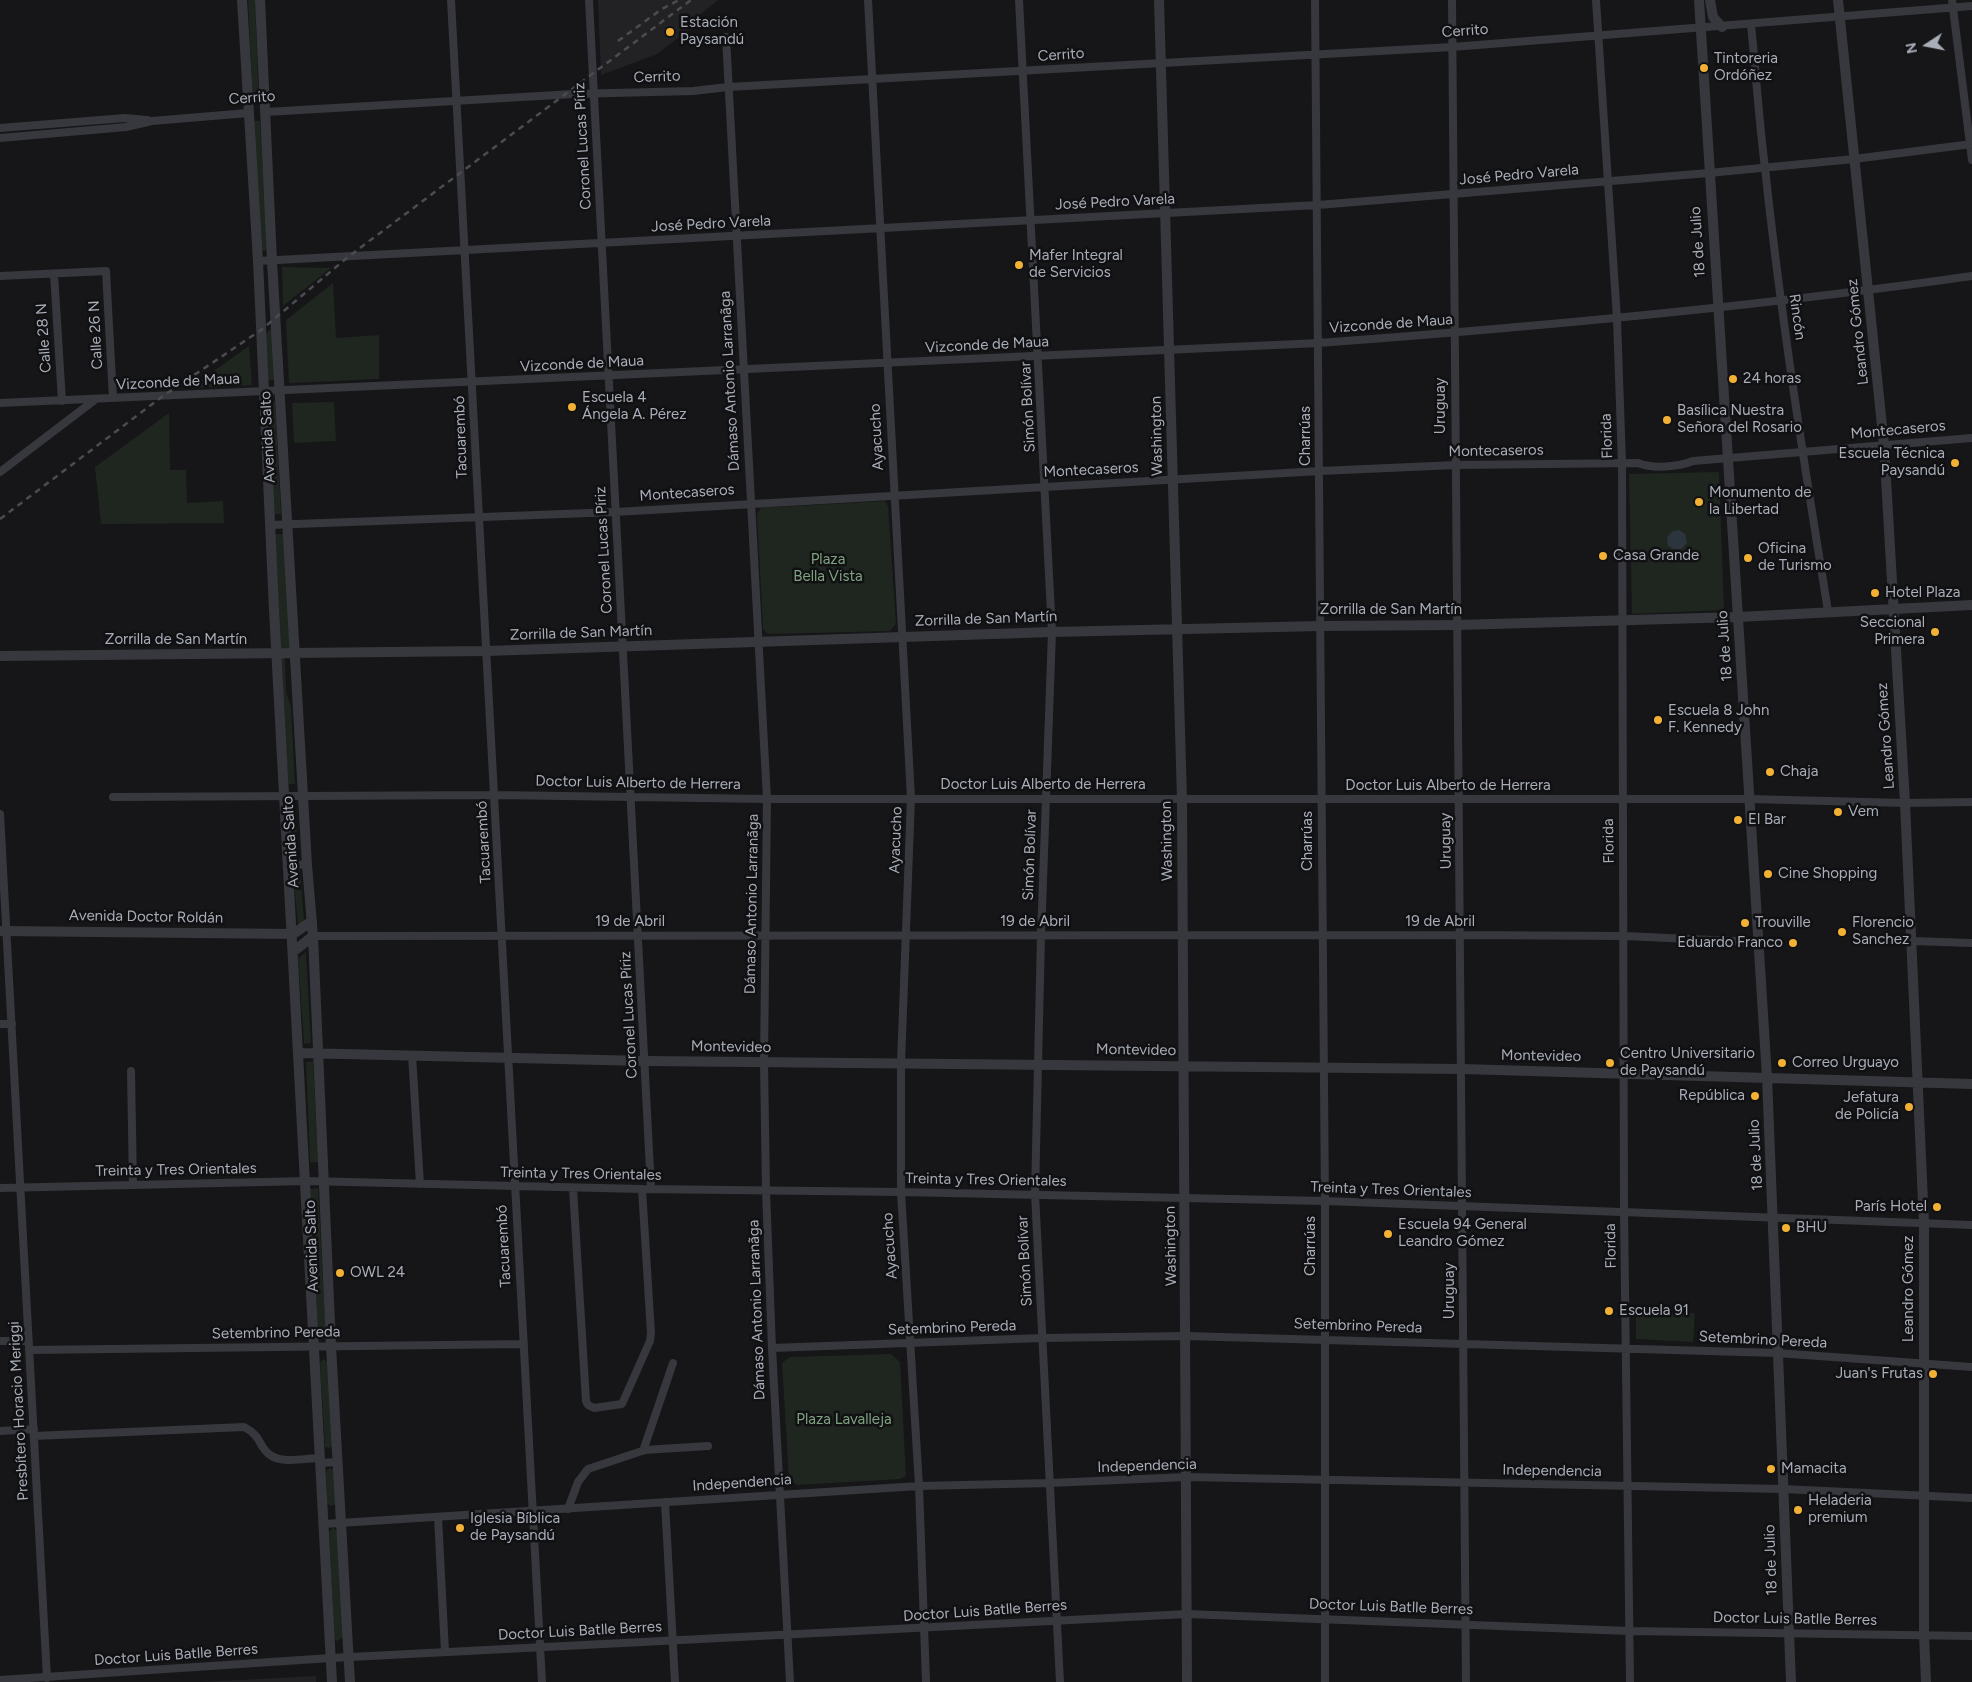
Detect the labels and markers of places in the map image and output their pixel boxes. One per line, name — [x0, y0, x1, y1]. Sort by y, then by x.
place label: Estación Paysandú — [680, 14, 744, 49]
marker: Estación Paysandú — [664, 26, 676, 38]
place label: Tintoreria Ordóñez — [1714, 50, 1778, 85]
marker: Tintoreria Ordóñez — [1698, 62, 1710, 74]
place label: Mafer Integral de Servicios — [1029, 247, 1123, 282]
marker: Mafer Integral de Servicios — [1013, 259, 1025, 271]
place label: 24 horas — [1743, 370, 1801, 388]
marker: 24 horas — [1727, 373, 1739, 385]
place label: Escuela 4 Ángela A. Pérez — [582, 389, 687, 424]
marker: Escuela 4 Ángela A. Pérez — [566, 401, 578, 413]
place label: Basílica Nuestra Señora del Rosario — [1677, 402, 1802, 437]
marker: Basílica Nuestra Señora del Rosario — [1661, 414, 1673, 426]
place label: Escuela Técnica Paysandú — [1839, 445, 1945, 480]
marker: Escuela Técnica Paysandú — [1949, 457, 1961, 469]
place label: Monumento de la Libertad — [1709, 484, 1811, 519]
marker: Monumento de la Libertad — [1693, 496, 1705, 508]
place label: Oficina de Turismo — [1758, 540, 1832, 575]
place label: Casa Grande — [1613, 547, 1699, 565]
marker: Casa Grande — [1597, 550, 1609, 562]
marker: Oficina de Turismo — [1742, 552, 1754, 564]
place label: Hotel Plaza — [1885, 584, 1960, 602]
marker: Hotel Plaza — [1869, 587, 1881, 599]
place label: Seccional Primera — [1860, 614, 1925, 649]
marker: Seccional Primera — [1929, 626, 1941, 638]
place label: Escuela 8 John F. Kennedy — [1668, 702, 1769, 737]
marker: Escuela 8 John F. Kennedy — [1652, 714, 1664, 726]
place label: Chaja — [1780, 763, 1819, 781]
marker: Chaja — [1764, 766, 1776, 778]
place label: Vem — [1848, 803, 1879, 821]
marker: Vem — [1832, 806, 1844, 818]
place label: El Bar — [1748, 811, 1786, 829]
marker: El Bar — [1732, 814, 1744, 826]
place label: Cine Shopping — [1778, 865, 1877, 883]
marker: Cine Shopping — [1762, 868, 1774, 880]
place label: Trouville — [1755, 914, 1811, 932]
place label: Florencio Sanchez — [1852, 914, 1914, 949]
marker: Trouville — [1739, 917, 1751, 929]
marker: Florencio Sanchez — [1836, 926, 1848, 938]
place label: Eduardo Franco — [1677, 934, 1783, 952]
marker: Eduardo Franco — [1787, 937, 1799, 949]
place label: Centro Universitario de Paysandú — [1620, 1045, 1755, 1080]
place label: Correo Urguayo — [1792, 1054, 1899, 1072]
marker: Centro Universitario de Paysandú — [1604, 1057, 1616, 1069]
marker: Correo Urguayo — [1776, 1057, 1788, 1069]
place label: República — [1679, 1087, 1745, 1105]
place label: Jefatura de Policía — [1835, 1089, 1899, 1124]
marker: República — [1749, 1090, 1761, 1102]
marker: Jefatura de Policía — [1903, 1101, 1915, 1113]
place label: París Hotel — [1854, 1198, 1927, 1216]
marker: París Hotel — [1931, 1201, 1943, 1213]
place label: Escuela 94 General Leandro Gómez — [1398, 1216, 1527, 1251]
place label: BHU — [1796, 1219, 1827, 1237]
marker: BHU — [1780, 1222, 1792, 1234]
marker: Escuela 94 General Leandro Gómez — [1382, 1228, 1394, 1240]
place label: OWL 24 — [350, 1264, 405, 1282]
marker: OWL 24 — [334, 1267, 346, 1279]
place label: Escuela 91 — [1619, 1302, 1689, 1320]
marker: Escuela 91 — [1603, 1305, 1615, 1317]
place label: Juan's Frutas — [1835, 1365, 1923, 1383]
marker: Juan's Frutas — [1927, 1368, 1939, 1380]
place label: Mamacita — [1781, 1460, 1847, 1478]
marker: Mamacita — [1765, 1463, 1777, 1475]
place label: Heladeria premium — [1808, 1492, 1872, 1527]
marker: Heladeria premium — [1792, 1504, 1804, 1516]
place label: Iglesia Bíblica de Paysandú — [470, 1510, 560, 1545]
marker: Iglesia Bíblica de Paysandú — [454, 1522, 466, 1534]

